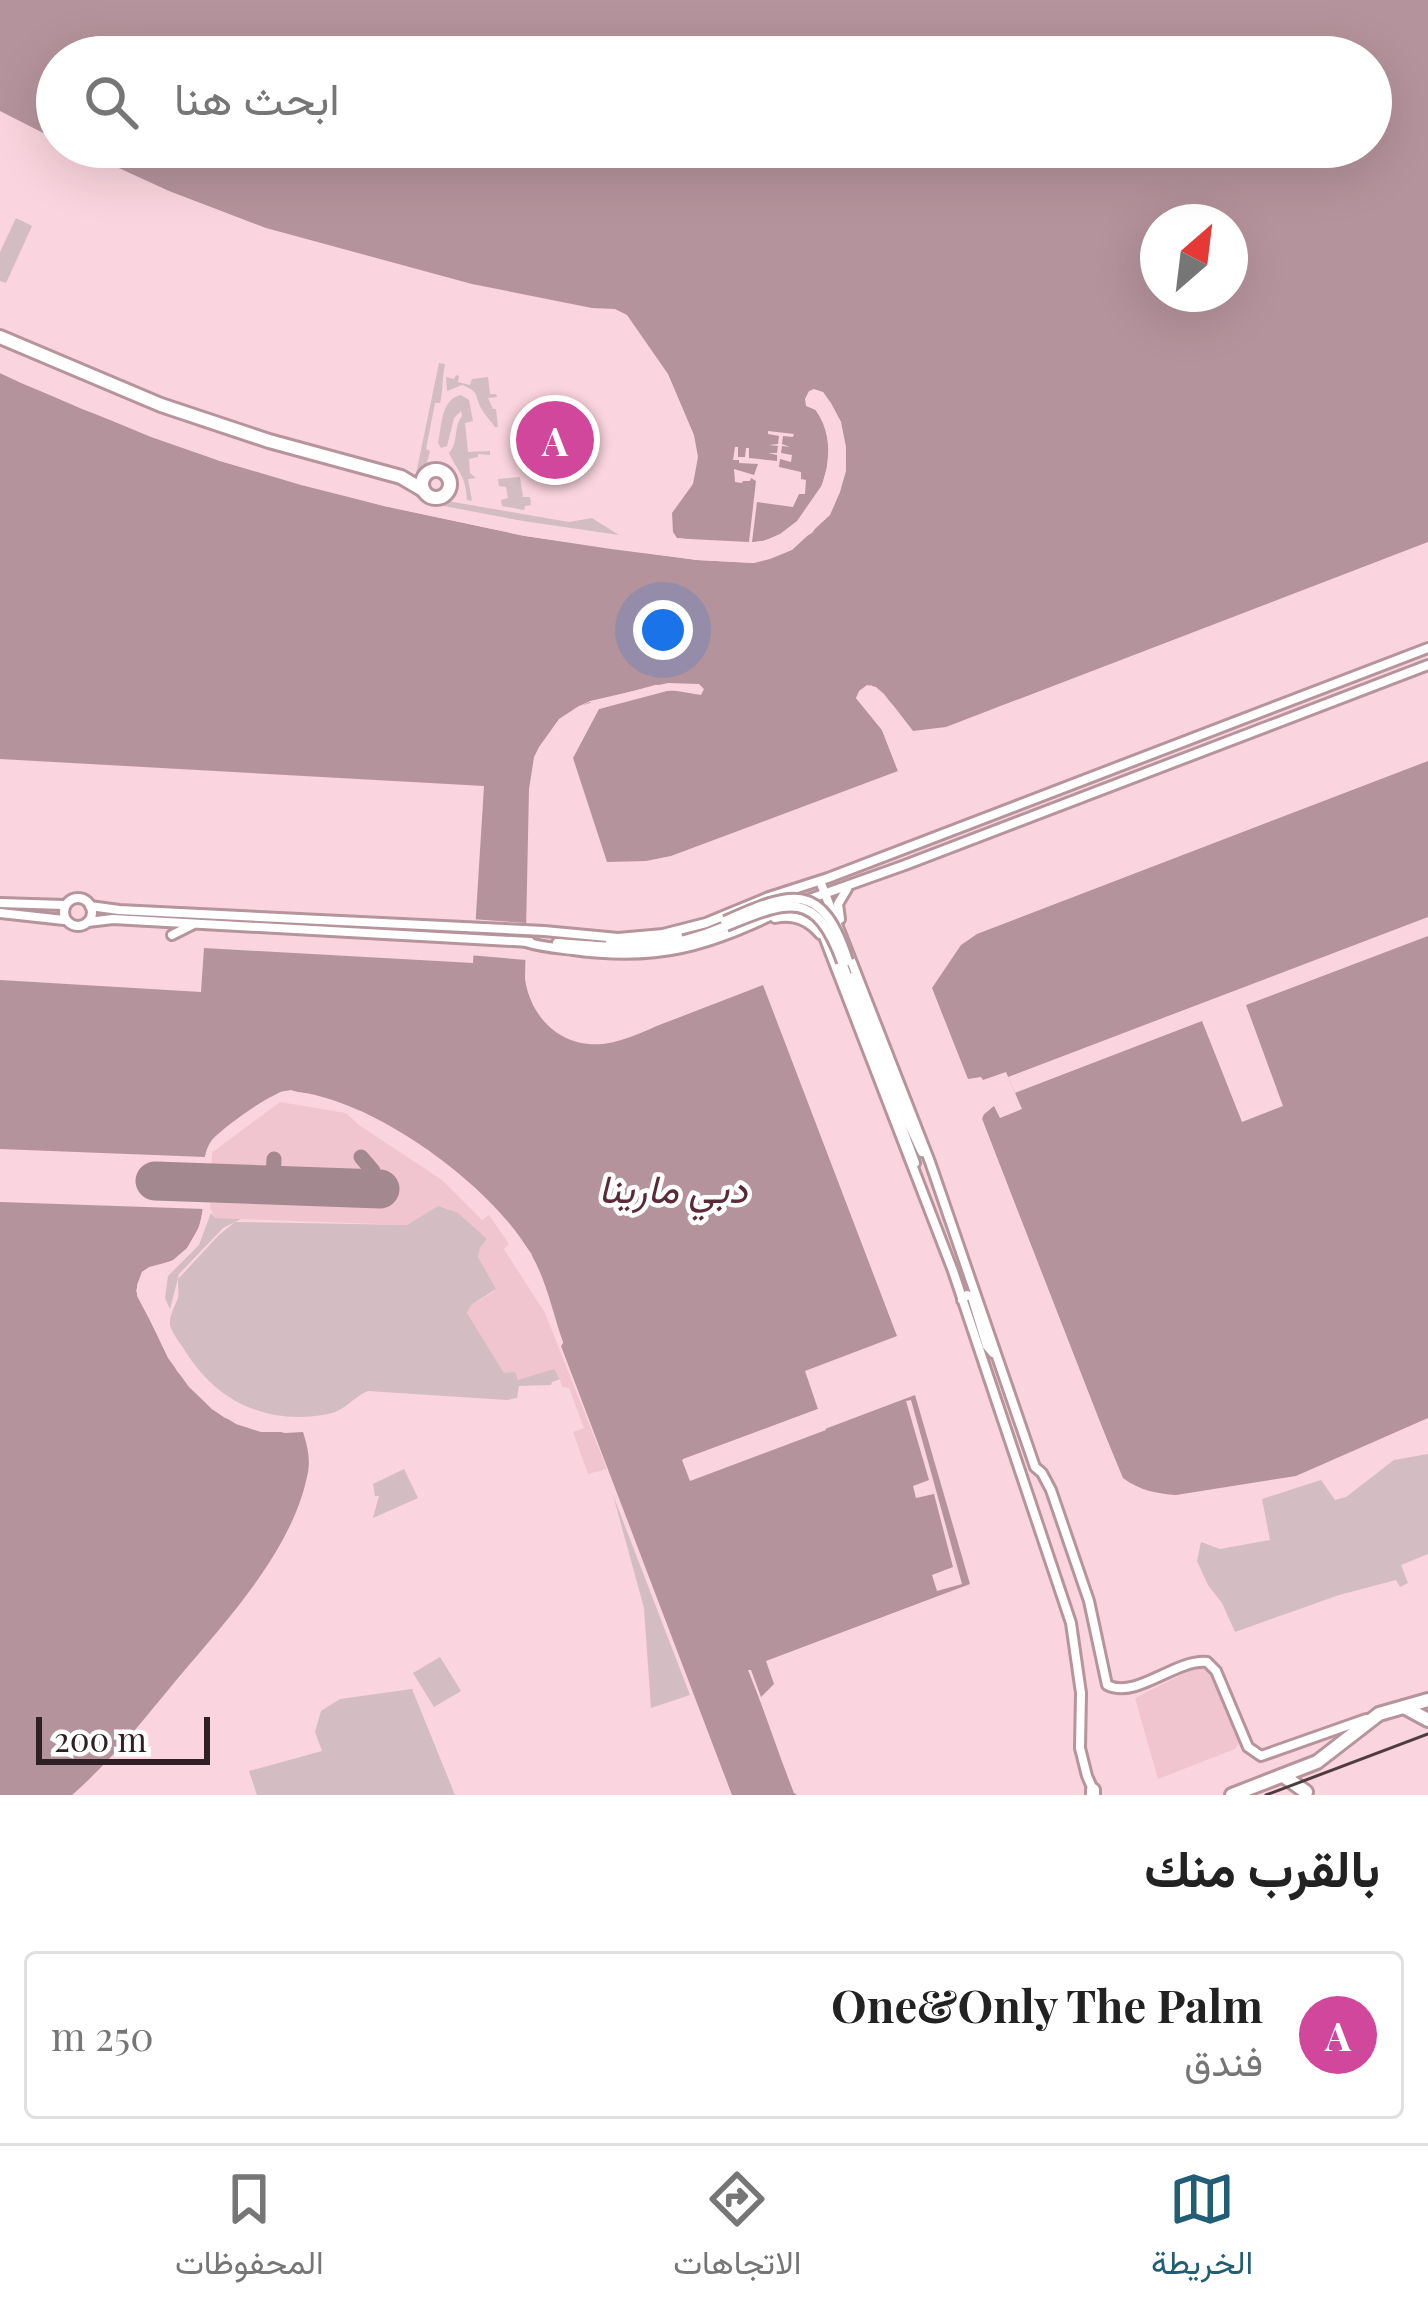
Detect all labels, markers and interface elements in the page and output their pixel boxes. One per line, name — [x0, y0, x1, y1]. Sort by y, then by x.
search box — [36, 36, 1392, 168]
text: ابحث هنا — [174, 66, 340, 126]
icon: search — [78, 69, 144, 135]
north arrow — [1140, 204, 1248, 312]
pin: A — [516, 395, 594, 485]
your location — [633, 600, 693, 660]
water label: دبي مارينا — [599, 1161, 748, 1221]
scale bar — [36, 1711, 210, 1764]
text: 200 m — [54, 1716, 147, 1760]
text: بالقرب منك — [1144, 1832, 1380, 1900]
text: One&Only The Palm — [831, 1974, 1263, 2034]
text: 250 m — [51, 2009, 154, 2061]
text: A — [1325, 2009, 1351, 2061]
text: فندق — [1184, 2034, 1263, 2086]
tab: المحفوظات — [175, 2166, 324, 2292]
tab: الاتجاهات — [673, 2166, 801, 2292]
tab: الخريطة — [1151, 2166, 1253, 2292]

